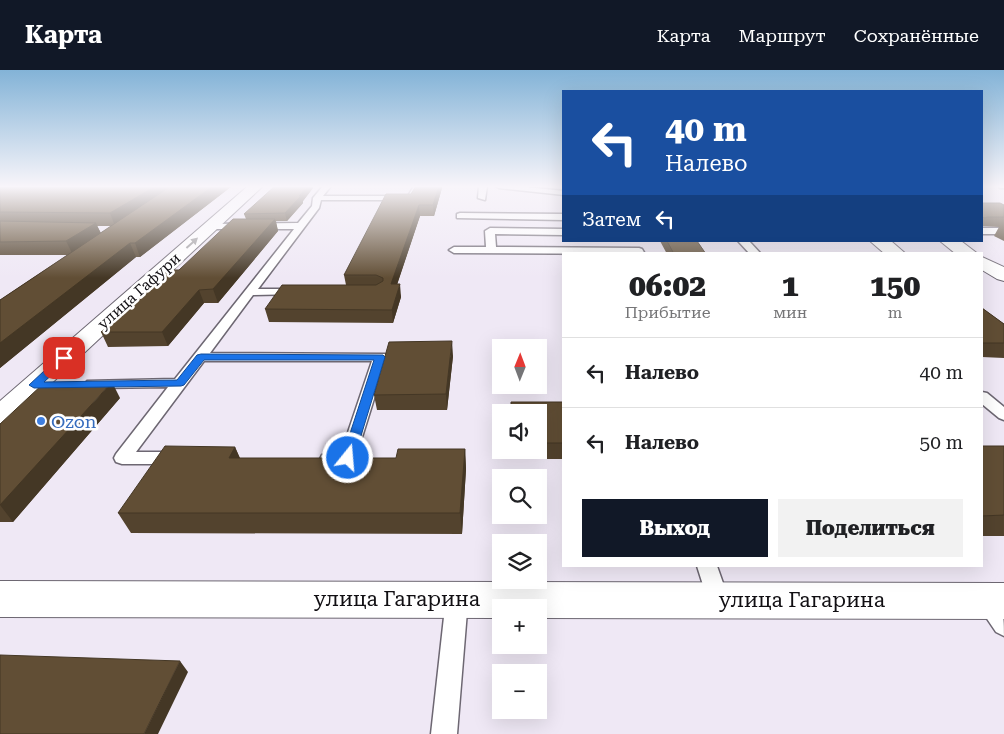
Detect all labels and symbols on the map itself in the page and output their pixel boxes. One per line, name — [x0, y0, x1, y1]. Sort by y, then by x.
one-way arrow — [186, 237, 199, 248]
street label: улица Гафури — [94, 249, 184, 333]
pin — [43, 337, 85, 379]
north arrow — [492, 339, 548, 394]
place label: Ozon — [51, 411, 97, 432]
marker: Ozon — [35, 415, 47, 427]
position arrow — [321, 431, 373, 483]
street label: улица Гагарина — [314, 587, 481, 611]
street label: улица Гагарина — [719, 588, 886, 612]

